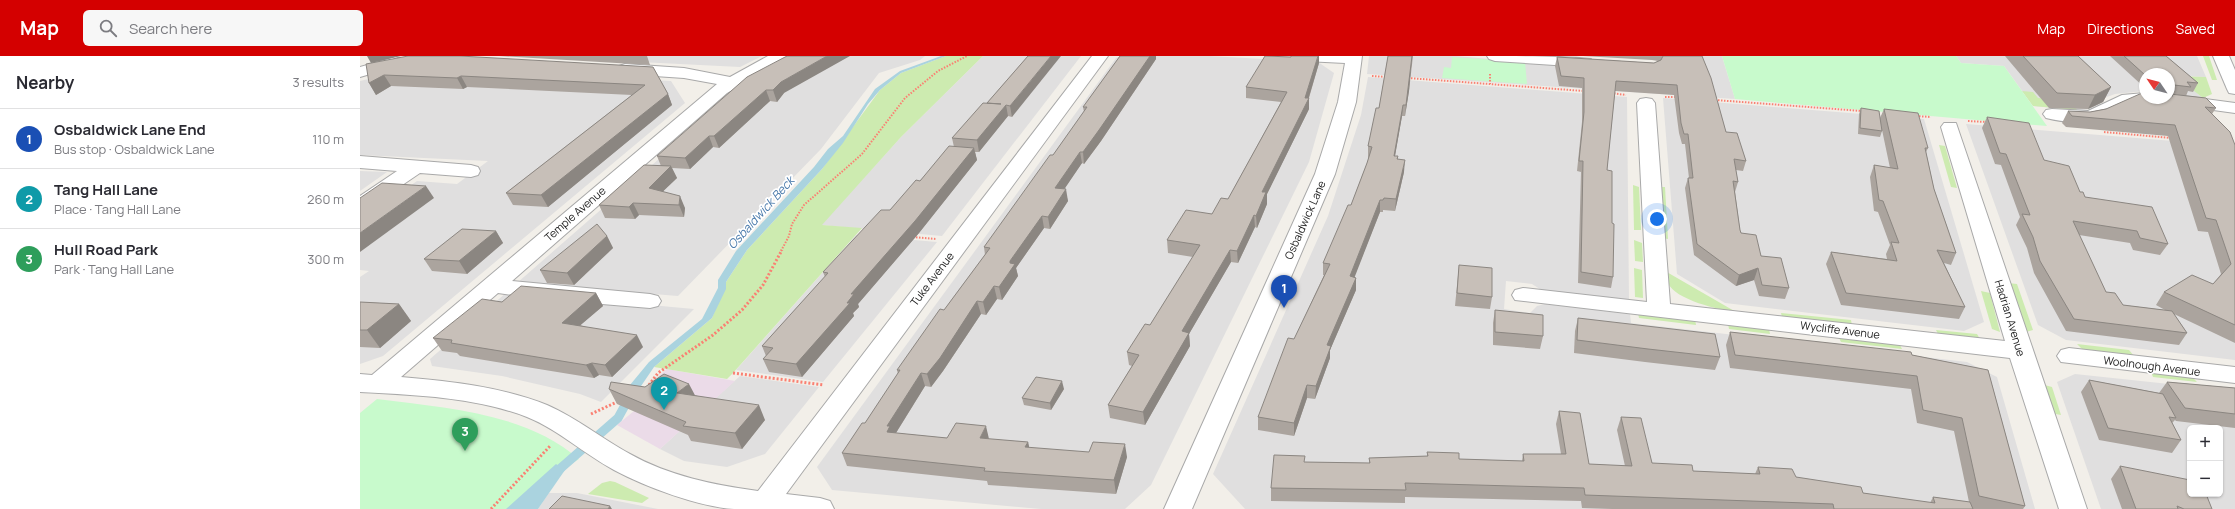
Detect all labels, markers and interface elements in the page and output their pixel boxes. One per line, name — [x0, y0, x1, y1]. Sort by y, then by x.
search box — [83, 10, 363, 46]
text: Map — [20, 15, 59, 41]
icon: search — [97, 17, 119, 39]
text: Search here — [129, 18, 212, 39]
text: Map — [2037, 19, 2065, 38]
text: Directions — [2087, 19, 2154, 38]
text: Saved — [2176, 19, 2215, 38]
north arrow — [2139, 68, 2175, 104]
text: Nearby — [16, 71, 74, 94]
text: 3 results — [292, 73, 344, 91]
text: Osbaldwick Lane End — [54, 119, 206, 140]
text: 1 — [26, 130, 32, 148]
text: 110 m — [312, 130, 344, 148]
text: Bus stop · Osbaldwick Lane — [54, 140, 215, 158]
water label: Osbaldwick Beck — [723, 171, 799, 253]
street label: Osbaldwick Lane — [1280, 177, 1329, 262]
text: Tang Hall Lane — [54, 179, 158, 200]
street label: Temple Avenue — [541, 182, 609, 244]
text: 2 — [25, 190, 33, 208]
text: 260 m — [307, 190, 344, 208]
text: Place · Tang Hall Lane — [54, 200, 181, 218]
your location — [1647, 209, 1667, 229]
text: Hull Road Park — [54, 239, 158, 260]
street label: Tuke Avenue — [906, 248, 957, 309]
text: 3 — [25, 250, 33, 268]
text: 300 m — [307, 250, 344, 268]
text: Park · Tang Hall Lane — [54, 260, 174, 278]
pin: 1 — [1271, 275, 1297, 308]
street label: Hadrian Avenue — [1992, 278, 2029, 358]
street label: Wycliffe Avenue — [1799, 317, 1881, 342]
street label: Woolnough Avenue — [2103, 352, 2202, 379]
pin: 2 — [651, 377, 677, 410]
pin: 3 — [452, 418, 478, 451]
map controls — [2187, 425, 2223, 497]
button: + — [2187, 425, 2223, 461]
button: − — [2187, 461, 2223, 497]

